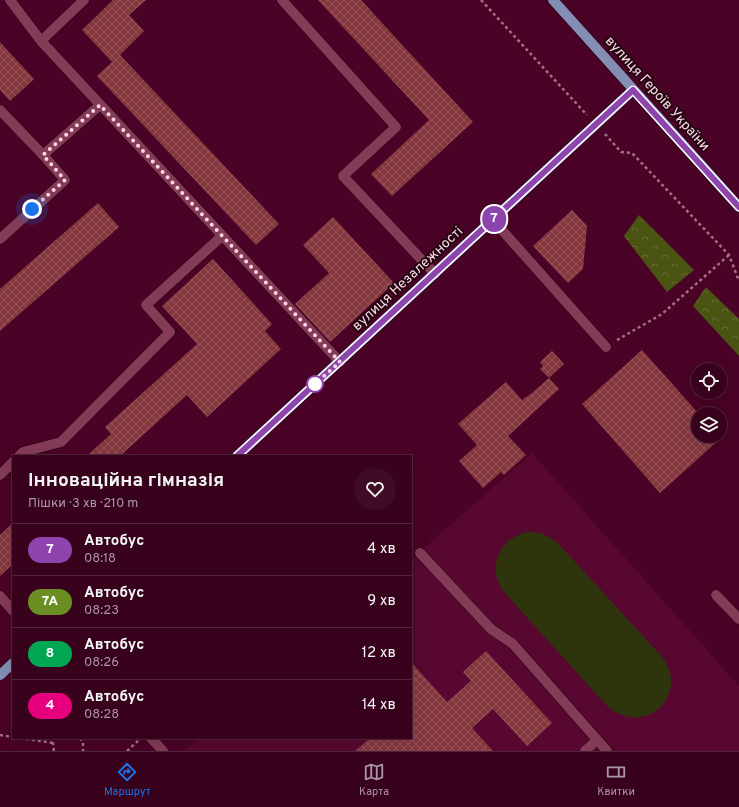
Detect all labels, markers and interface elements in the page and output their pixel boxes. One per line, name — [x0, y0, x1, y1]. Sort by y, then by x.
street label: вулиця Героїв України — [601, 33, 713, 155]
your location — [22, 199, 42, 219]
line badge: 7 — [481, 206, 507, 232]
text: 7 — [490, 210, 498, 227]
street label: вулиця Незалежності — [349, 223, 467, 335]
map controls — [691, 363, 727, 443]
button: locate — [691, 363, 727, 399]
unlabelled marker — [306, 375, 324, 393]
button: layers — [691, 407, 727, 443]
button: heart — [354, 468, 396, 510]
text: Інноваційна гімназія — [28, 469, 224, 493]
text: Пішки · 3 хв · 210 m — [28, 496, 138, 512]
text: Автобус — [84, 532, 144, 551]
text: 4 хв — [367, 540, 396, 559]
text: 7 — [46, 541, 54, 558]
text: 08:18 — [84, 551, 116, 567]
text: Автобус — [84, 584, 144, 603]
text: 9 хв — [367, 592, 396, 611]
text: 7А — [42, 593, 58, 610]
text: 08:23 — [84, 603, 119, 619]
text: Автобус — [84, 636, 144, 655]
text: 12 хв — [362, 644, 396, 663]
text: 8 — [46, 645, 54, 662]
text: 08:26 — [84, 655, 119, 671]
text: Автобус — [84, 688, 144, 707]
text: 14 хв — [362, 696, 396, 715]
text: 4 — [46, 697, 55, 714]
text: 08:28 — [84, 707, 119, 723]
tab: Маршрут — [104, 761, 151, 799]
tab: Карта — [359, 761, 389, 799]
tab: Квитки — [597, 761, 635, 799]

